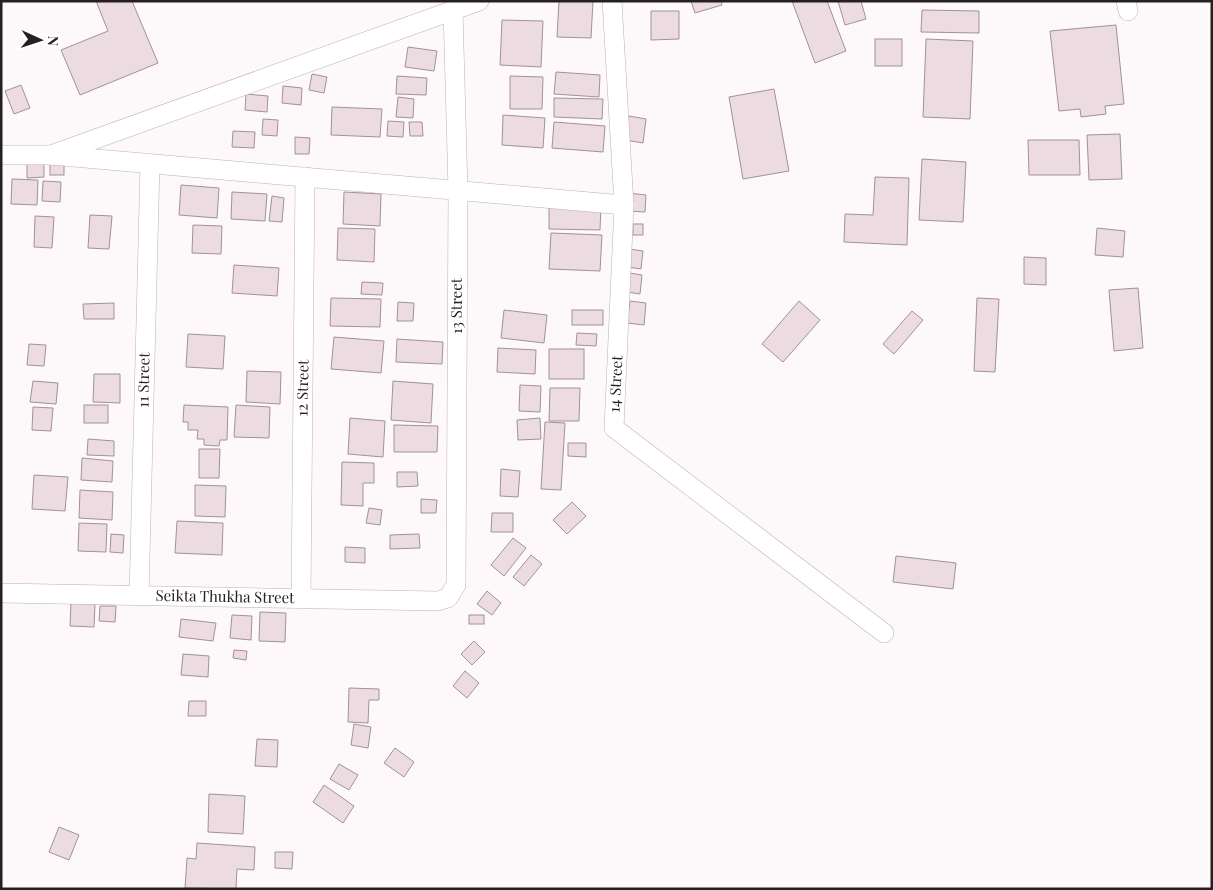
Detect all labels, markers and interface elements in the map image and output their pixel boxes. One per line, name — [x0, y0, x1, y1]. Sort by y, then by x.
north arrow — [15, 15, 65, 65]
text: N — [44, 35, 63, 46]
street label: 13 Street — [446, 277, 466, 334]
street label: 11 Street — [133, 352, 153, 408]
street label: 14 Street — [604, 354, 627, 413]
street label: 12 Street — [292, 359, 313, 417]
street label: Seikta Thukha Street — [155, 585, 295, 607]

